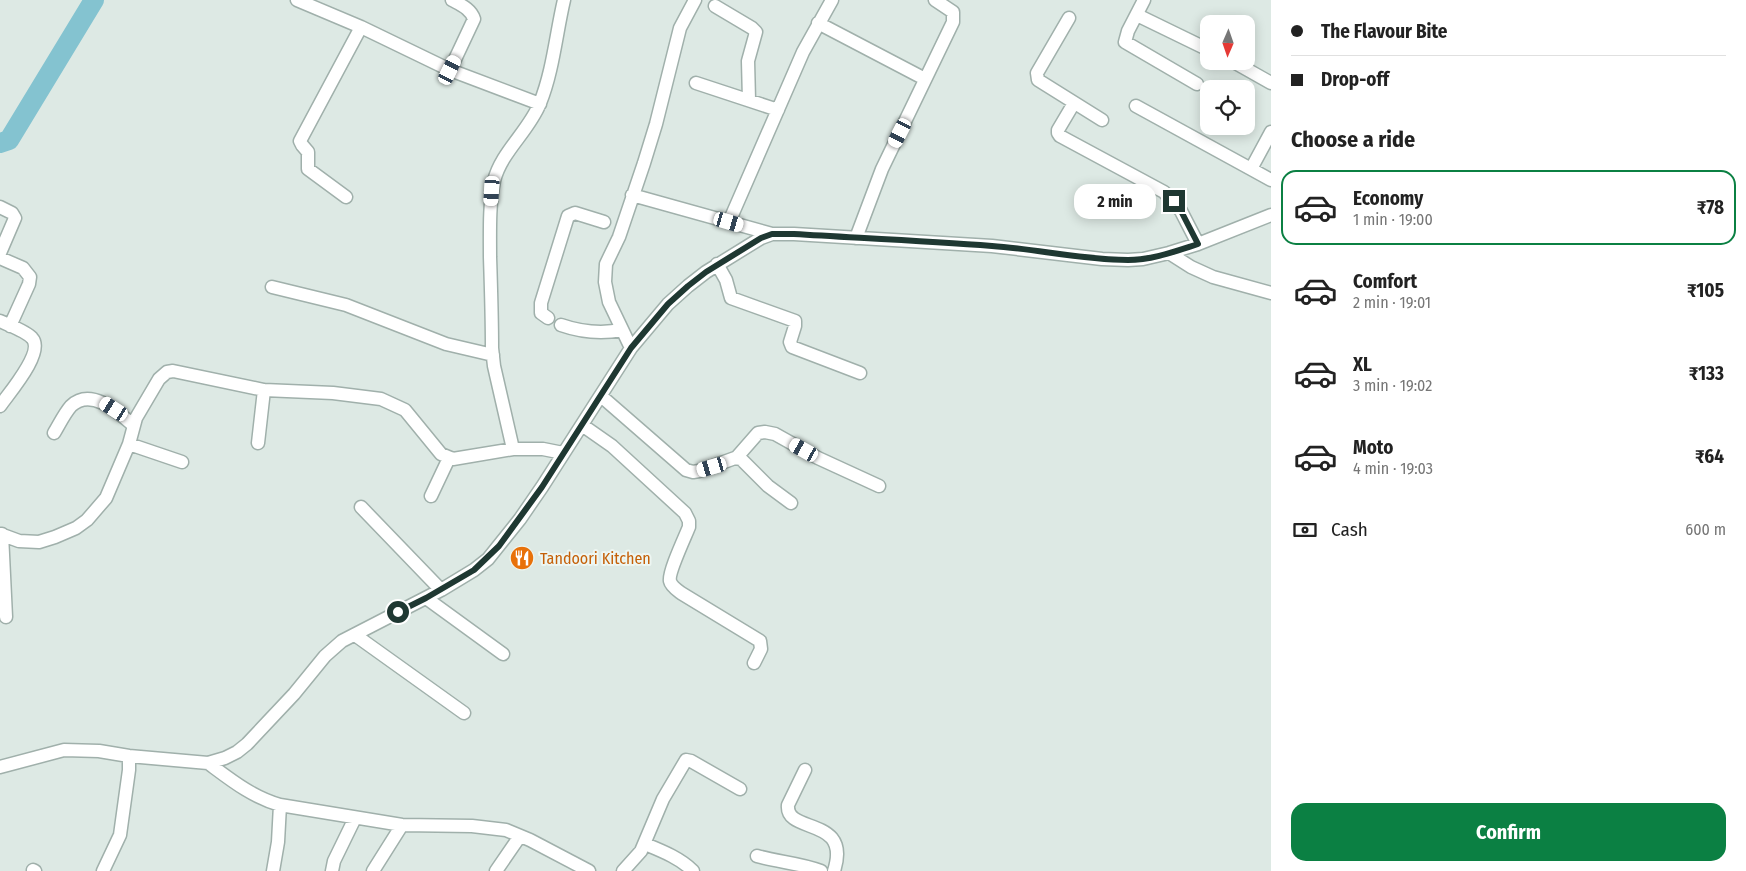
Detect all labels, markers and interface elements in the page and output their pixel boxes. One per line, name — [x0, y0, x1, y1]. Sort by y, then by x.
north arrow — [1200, 15, 1255, 70]
map controls — [1200, 15, 1255, 135]
text: The Flavour Bite — [1321, 20, 1448, 43]
car — [436, 53, 463, 87]
text: Drop-off — [1321, 68, 1389, 91]
button: locate — [1200, 80, 1255, 135]
car — [886, 116, 913, 150]
text: Choose a ride — [1291, 126, 1415, 153]
car — [483, 176, 500, 206]
callout: 2 min — [1074, 184, 1156, 218]
icon: car — [1293, 185, 1338, 230]
text: Economy — [1353, 187, 1423, 210]
route end — [1163, 190, 1185, 212]
text: 2 min — [1097, 192, 1133, 211]
text: ₹78 — [1697, 196, 1724, 219]
text: 1 min · 19:00 — [1353, 210, 1433, 229]
car — [712, 211, 745, 233]
icon: car — [1293, 268, 1338, 313]
text: Comfort — [1353, 270, 1417, 293]
text: ₹105 — [1687, 279, 1724, 302]
text: 2 min · 19:01 — [1353, 293, 1431, 312]
icon: car — [1293, 351, 1338, 396]
text: XL — [1353, 353, 1372, 376]
text: ₹133 — [1689, 362, 1724, 385]
text: 3 min · 19:02 — [1353, 376, 1432, 395]
car — [97, 395, 130, 423]
icon: car — [1293, 434, 1338, 479]
car — [787, 436, 820, 464]
text: Moto — [1353, 436, 1393, 459]
text: ₹64 — [1695, 445, 1724, 468]
car — [695, 456, 728, 478]
text: 4 min · 19:03 — [1353, 459, 1433, 478]
icon: cash — [1291, 516, 1319, 544]
text: Cash — [1331, 518, 1368, 541]
text: 600 m — [1685, 520, 1726, 539]
restaurant icon: Tandoori Kitchen — [509, 545, 535, 571]
place label: Tandoori Kitchen — [540, 549, 651, 568]
route start — [387, 601, 409, 623]
button: Confirm — [1291, 803, 1726, 861]

